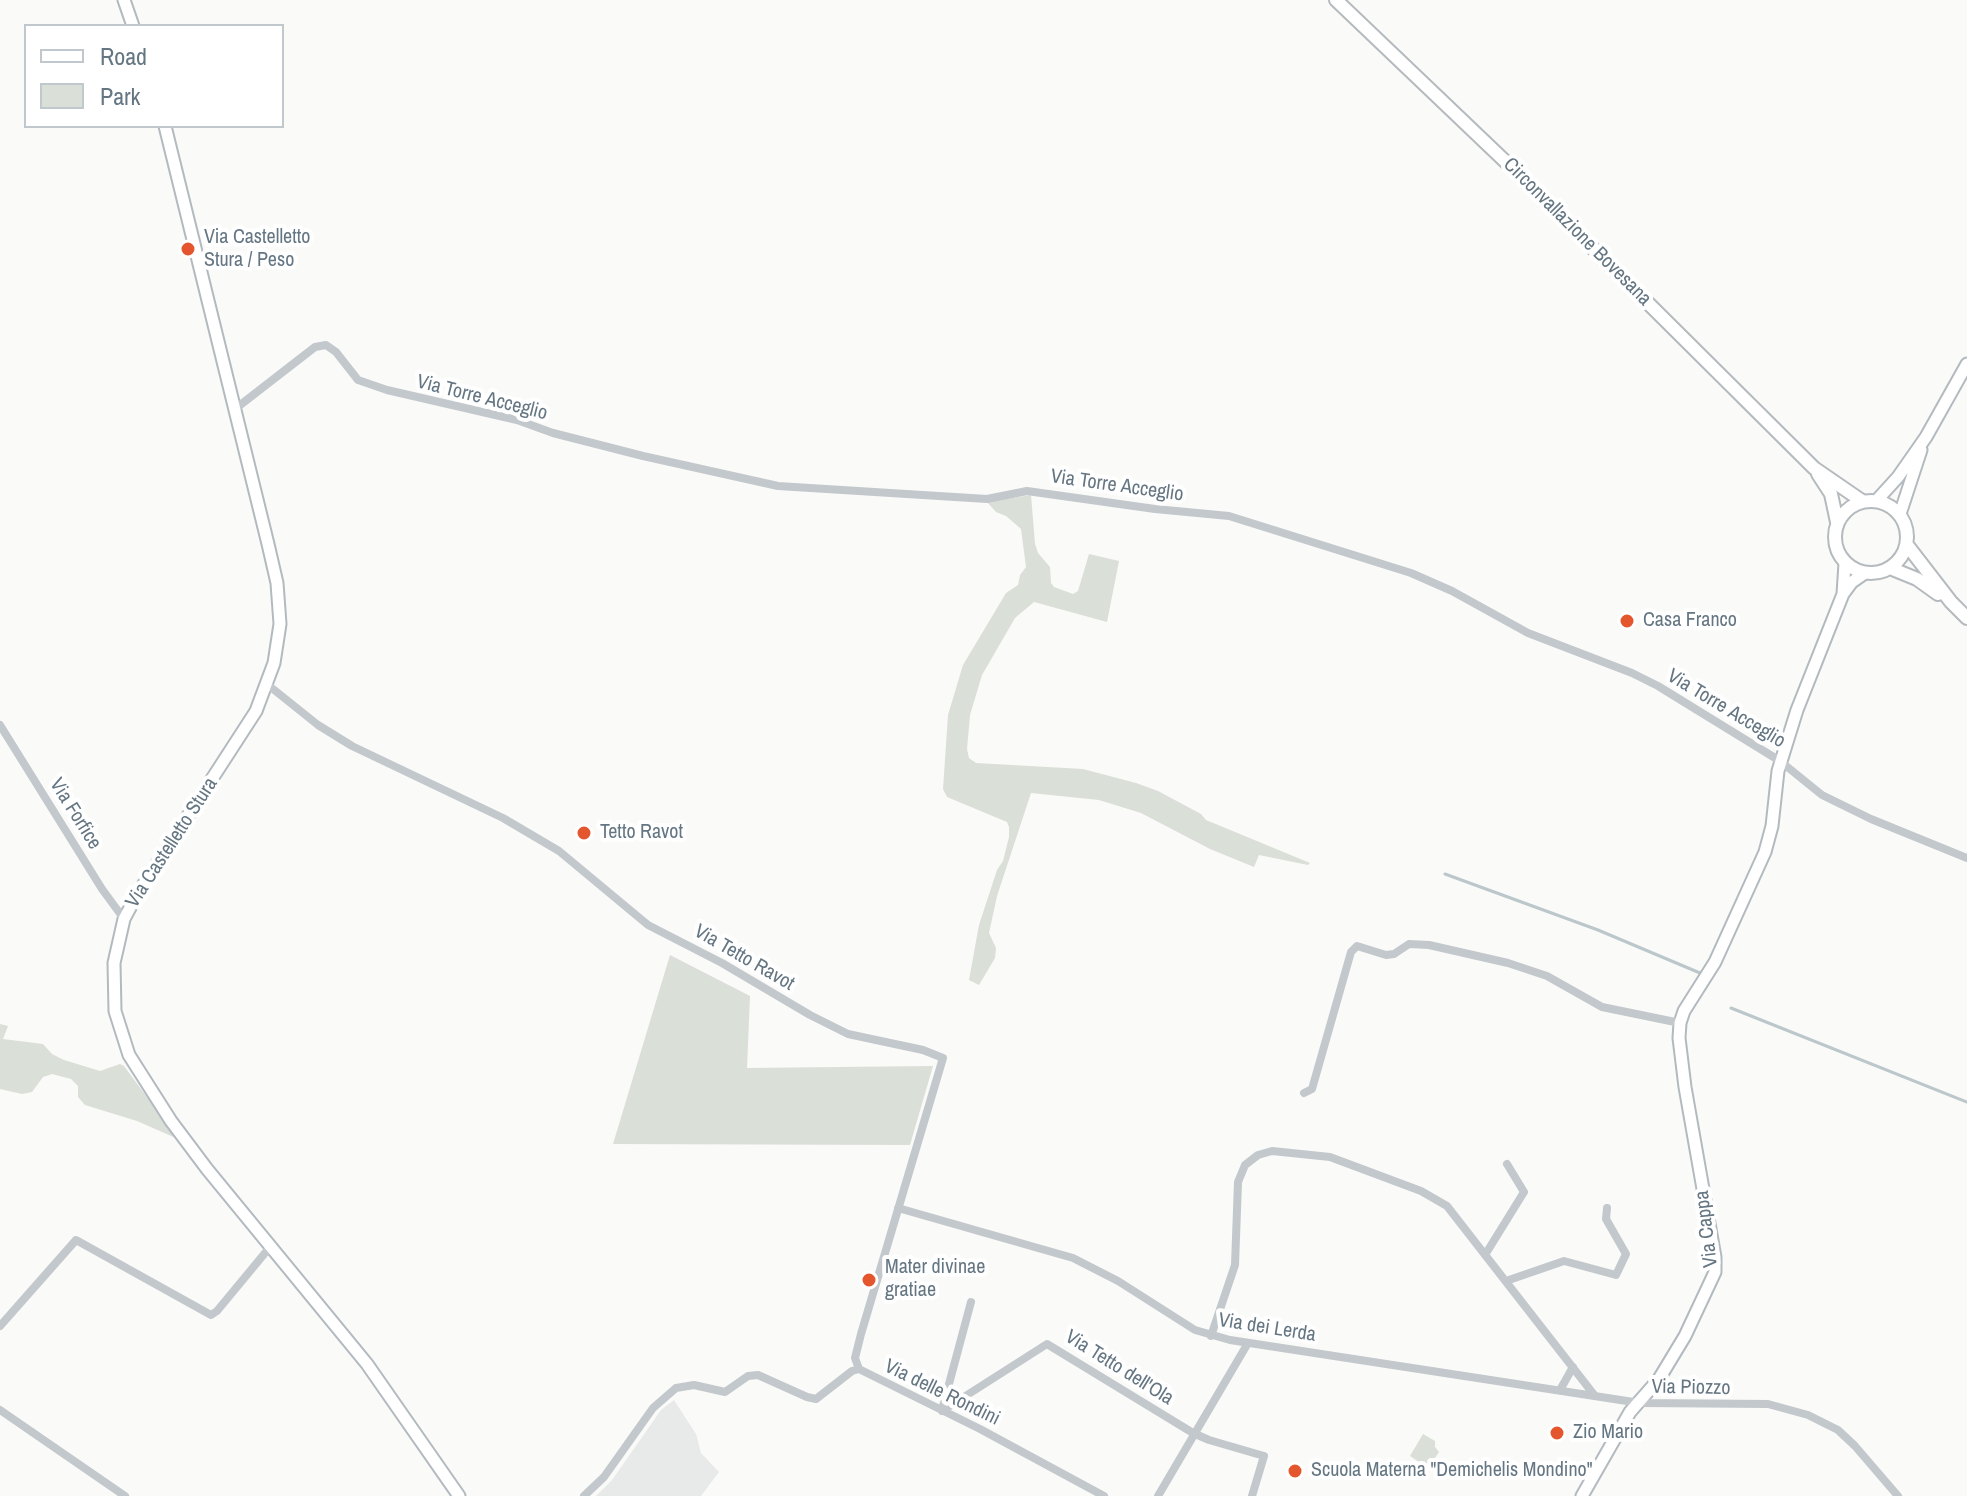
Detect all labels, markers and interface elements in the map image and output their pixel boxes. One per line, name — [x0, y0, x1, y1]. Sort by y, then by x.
legend — [24, 24, 284, 128]
text: Road — [100, 40, 147, 72]
text: Park — [100, 80, 140, 112]
street label: Circonvallazione Bovesana — [1498, 153, 1656, 311]
place label: Via Castelletto Stura / Peso — [204, 226, 310, 273]
marker: Via Castelletto Stura / Peso — [179, 240, 197, 258]
street label: Via Torre Acceglio — [414, 370, 550, 426]
street label: Via Torre Acceglio — [1049, 465, 1185, 507]
place label: Casa Franco — [1643, 609, 1737, 633]
marker: Casa Franco — [1618, 612, 1636, 630]
street label: Via Torre Acceglio — [1663, 664, 1789, 754]
street label: Via Forfice — [44, 774, 106, 854]
street label: Via Castelletto Stura — [121, 774, 223, 912]
place label: Tetto Ravot — [600, 821, 683, 845]
marker: Tetto Ravot — [575, 824, 593, 842]
street label: Via Tetto Ravot — [690, 920, 798, 996]
street label: Via Cappa — [1690, 1189, 1724, 1269]
place label: Mater divinae gratiae — [885, 1256, 985, 1303]
marker: Mater divinae gratiae — [860, 1271, 878, 1289]
street label: Via dei Lerda — [1217, 1308, 1317, 1348]
street label: Via Tetto dell'Ola — [1060, 1325, 1178, 1411]
street label: Via delle Rondini — [880, 1355, 1004, 1431]
street label: Via Piozzo — [1651, 1375, 1731, 1401]
place label: Zio Mario — [1573, 1421, 1643, 1445]
marker: Zio Mario — [1548, 1424, 1566, 1442]
place label: Scuola Materna "Demichelis Mondino" — [1311, 1459, 1592, 1483]
marker: Scuola Materna "Demichelis Mondino" — [1286, 1462, 1304, 1480]

